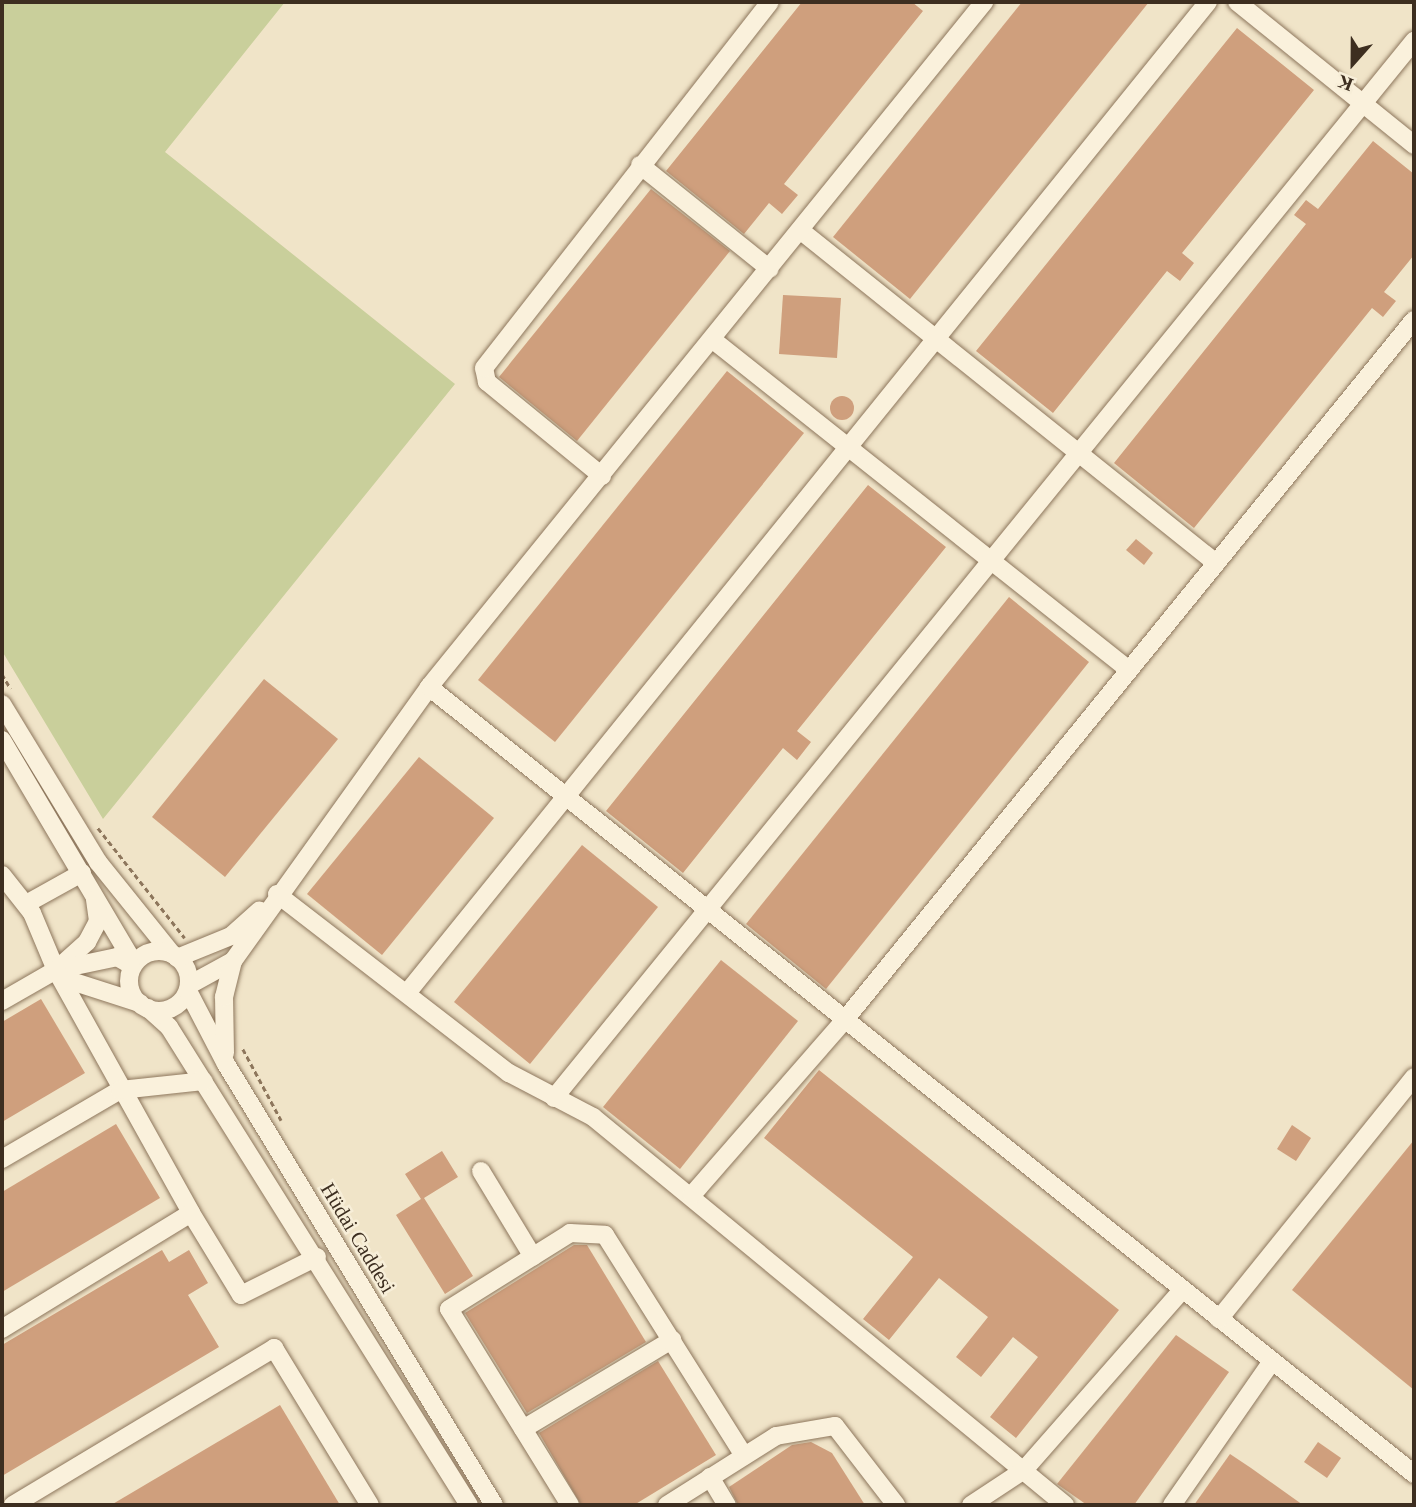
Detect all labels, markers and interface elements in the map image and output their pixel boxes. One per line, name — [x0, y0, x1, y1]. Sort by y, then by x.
north arrow — [1318, 28, 1388, 98]
text: K — [1335, 71, 1356, 96]
street label: Hüdai Caddesi — [315, 1178, 401, 1298]

